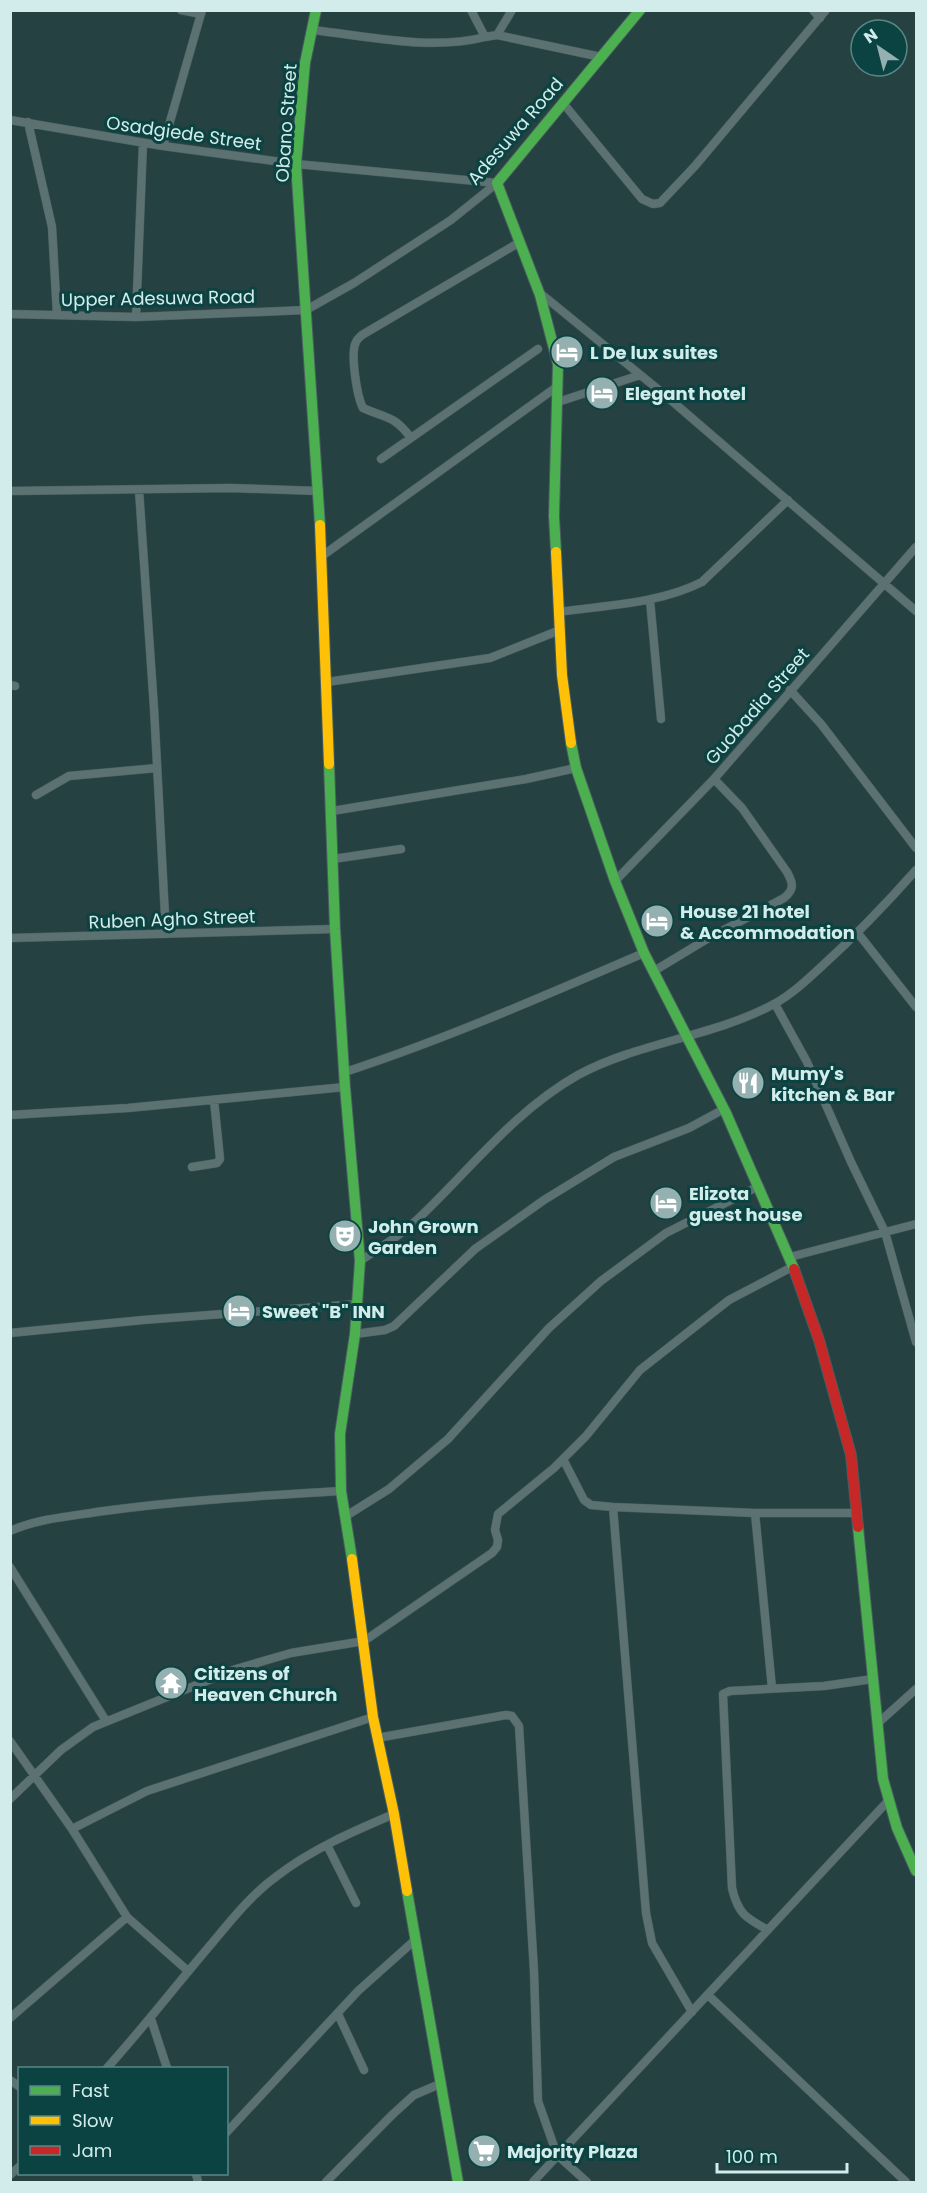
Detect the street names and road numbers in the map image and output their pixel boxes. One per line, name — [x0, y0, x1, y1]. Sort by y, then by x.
street label: Obano Street — [269, 63, 303, 183]
street label: Adesuwa Road — [461, 72, 569, 190]
street label: Osadgiede Street — [105, 110, 263, 156]
street label: Upper Adesuwa Road — [61, 284, 255, 312]
street label: Guobadia Street — [699, 642, 815, 770]
street label: Ruben Agho Street — [88, 904, 256, 934]

